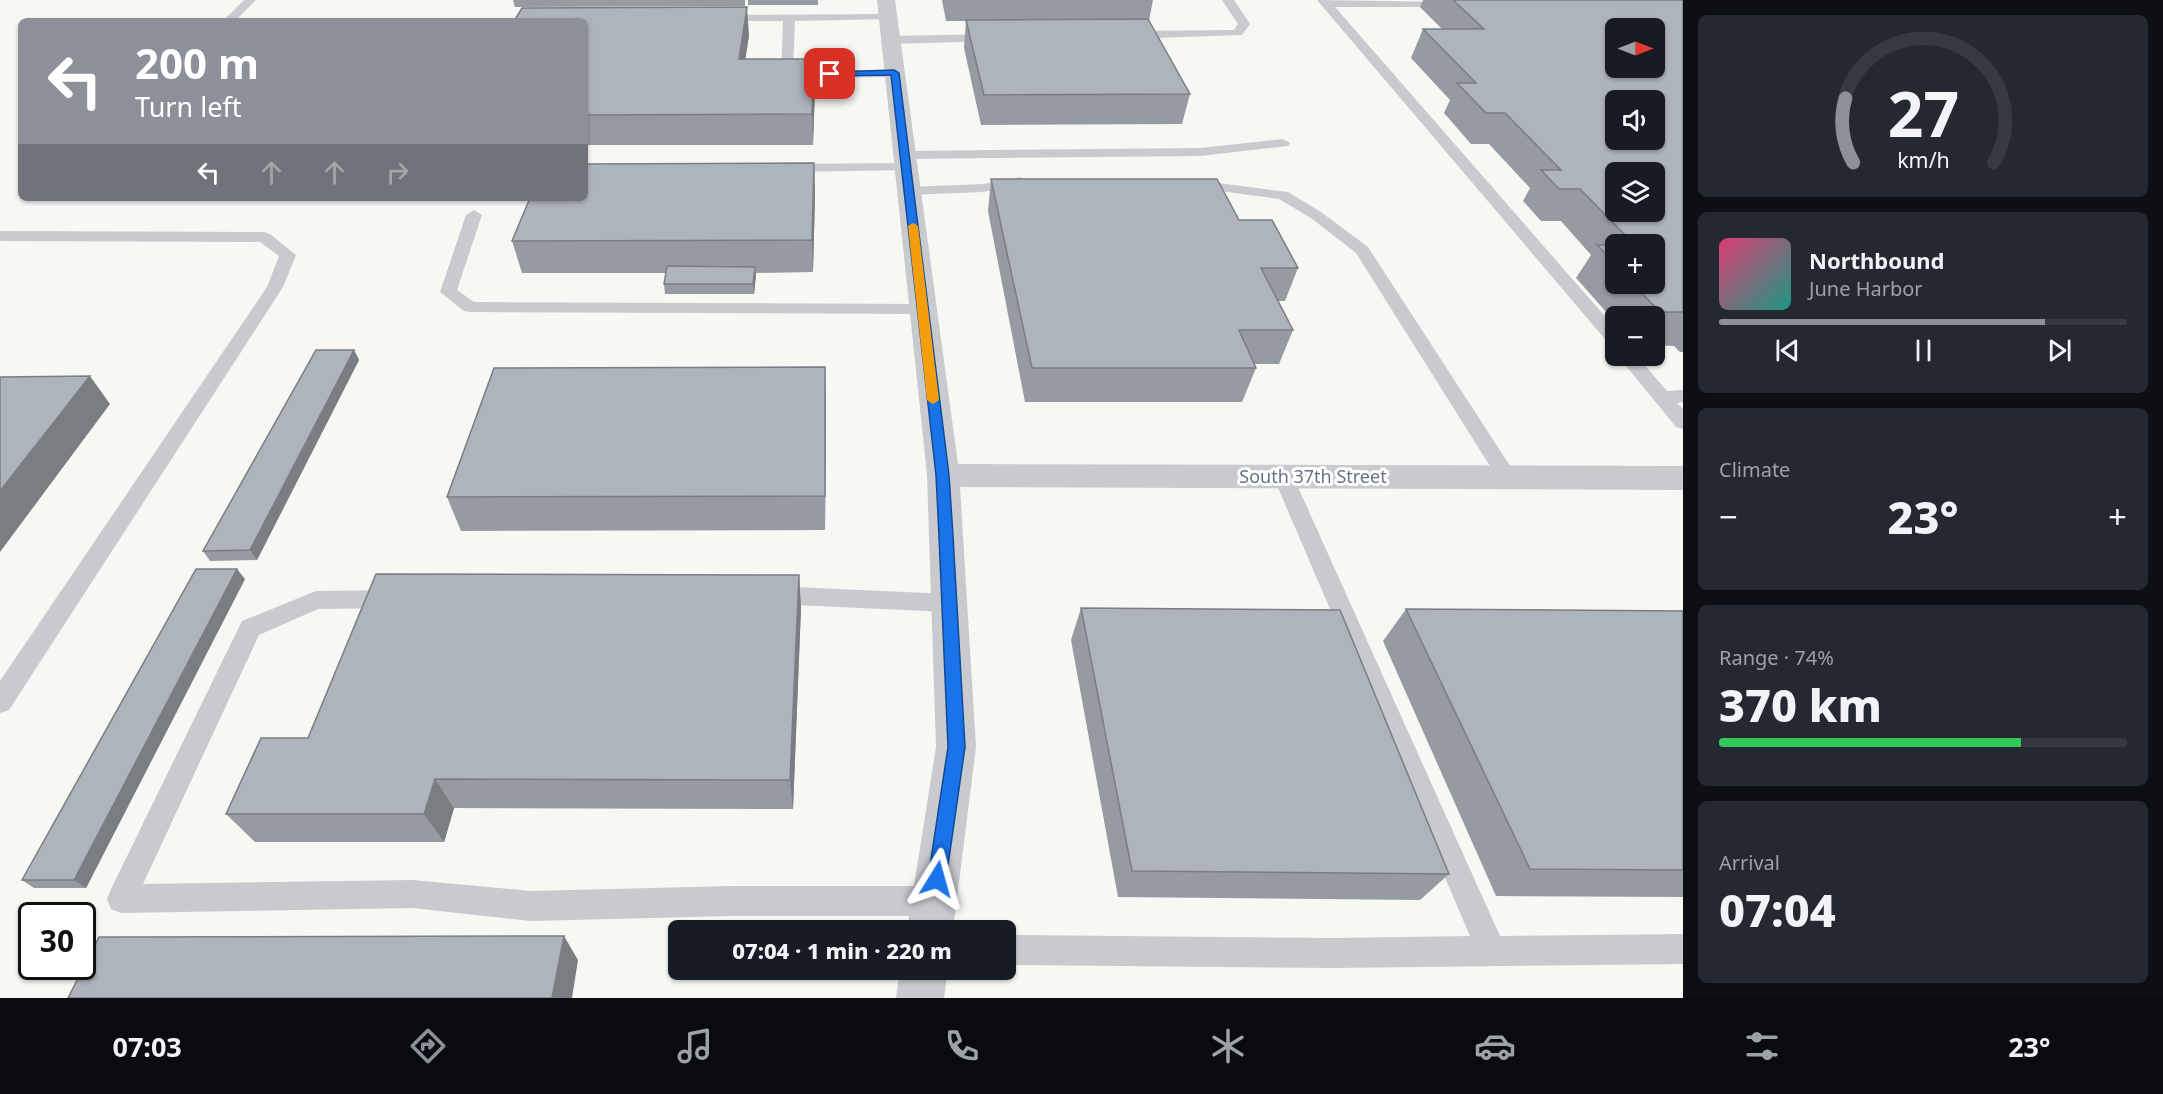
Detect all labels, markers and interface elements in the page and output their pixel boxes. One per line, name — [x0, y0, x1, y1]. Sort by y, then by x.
north arrow — [1605, 18, 1665, 78]
map controls — [1605, 18, 1665, 366]
text: 200 m — [135, 34, 259, 91]
icon: left — [36, 42, 114, 120]
pin — [804, 48, 855, 99]
icon: arrive — [813, 57, 846, 90]
text: 27 — [1887, 70, 1959, 155]
text: Turn left — [135, 88, 241, 125]
button: sound — [1605, 90, 1665, 150]
text: km/h — [1897, 145, 1949, 174]
icon: left — [192, 156, 225, 189]
icon: ahead — [255, 156, 288, 189]
icon: ahead — [318, 156, 351, 189]
icon: right — [381, 156, 414, 189]
button: layers — [1605, 162, 1665, 222]
button: + — [1605, 234, 1665, 294]
text: Northbound — [1809, 245, 1944, 275]
text: June Harbor — [1809, 275, 1923, 302]
button: − — [1605, 306, 1665, 366]
icon: previous — [1771, 334, 1804, 367]
icon: pause — [1907, 334, 1940, 367]
icon: next — [2043, 334, 2076, 367]
text: Climate — [1719, 456, 1790, 483]
street label: South 37th Street — [1239, 464, 1387, 488]
text: 23° — [1887, 486, 1959, 547]
text: − — [1719, 494, 1738, 539]
text: + — [2108, 494, 2127, 539]
text: Range · 74% — [1719, 644, 1834, 671]
text: 370 km — [1719, 674, 1882, 735]
position arrow — [905, 847, 969, 911]
text: Arrival — [1719, 849, 1780, 876]
text: 07:04 — [1719, 879, 1836, 940]
speed limit sign: 30 — [18, 902, 96, 980]
text: 07:04 · 1 min · 220 m — [732, 935, 952, 965]
icon: directions — [407, 1025, 449, 1067]
icon: music — [674, 1025, 716, 1067]
icon: phone — [941, 1025, 983, 1067]
icon: climate — [1207, 1025, 1249, 1067]
icon: car — [1474, 1025, 1516, 1067]
icon: filters — [1741, 1025, 1783, 1067]
text: 07:03 — [112, 1028, 182, 1065]
text: 23° — [2008, 1028, 2051, 1065]

